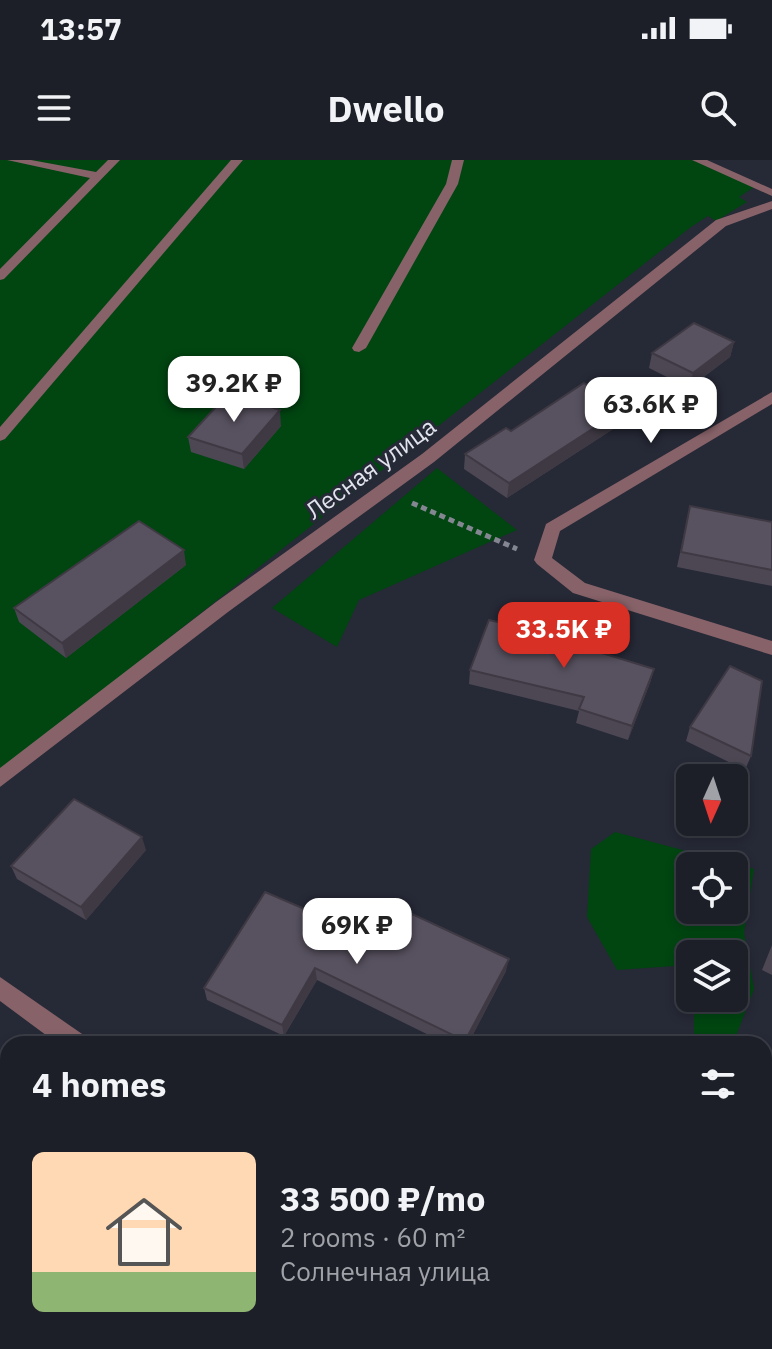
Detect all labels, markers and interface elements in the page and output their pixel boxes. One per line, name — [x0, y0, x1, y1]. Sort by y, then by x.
text: 13:57 — [40, 9, 122, 48]
text: Dwello — [327, 85, 445, 132]
icon: menu — [32, 86, 76, 130]
icon: search — [696, 86, 740, 130]
pin: 39.2K ₽ — [160, 356, 308, 424]
text: 39.2K ₽ — [186, 365, 282, 399]
pin: 63.6K ₽ — [577, 377, 725, 445]
text: 63.6K ₽ — [603, 386, 699, 420]
street label: Лесная улица — [299, 410, 442, 526]
pin: 33.5K ₽ — [490, 602, 638, 670]
text: 33.5K ₽ — [516, 611, 612, 645]
north arrow — [676, 764, 748, 836]
map controls — [676, 764, 748, 1012]
button: locate — [676, 852, 748, 924]
pin: 69K ₽ — [301, 898, 413, 966]
text: 69K ₽ — [321, 907, 393, 941]
button: layers — [676, 940, 748, 1012]
text: 4 homes — [32, 1062, 167, 1106]
icon: filters — [696, 1062, 740, 1106]
text: 33 500 ₽/mo — [280, 1176, 485, 1220]
icon: home — [96, 1184, 192, 1280]
text: 2 rooms · 60 m² — [280, 1220, 465, 1254]
text: Солнечная улица — [280, 1254, 490, 1288]

